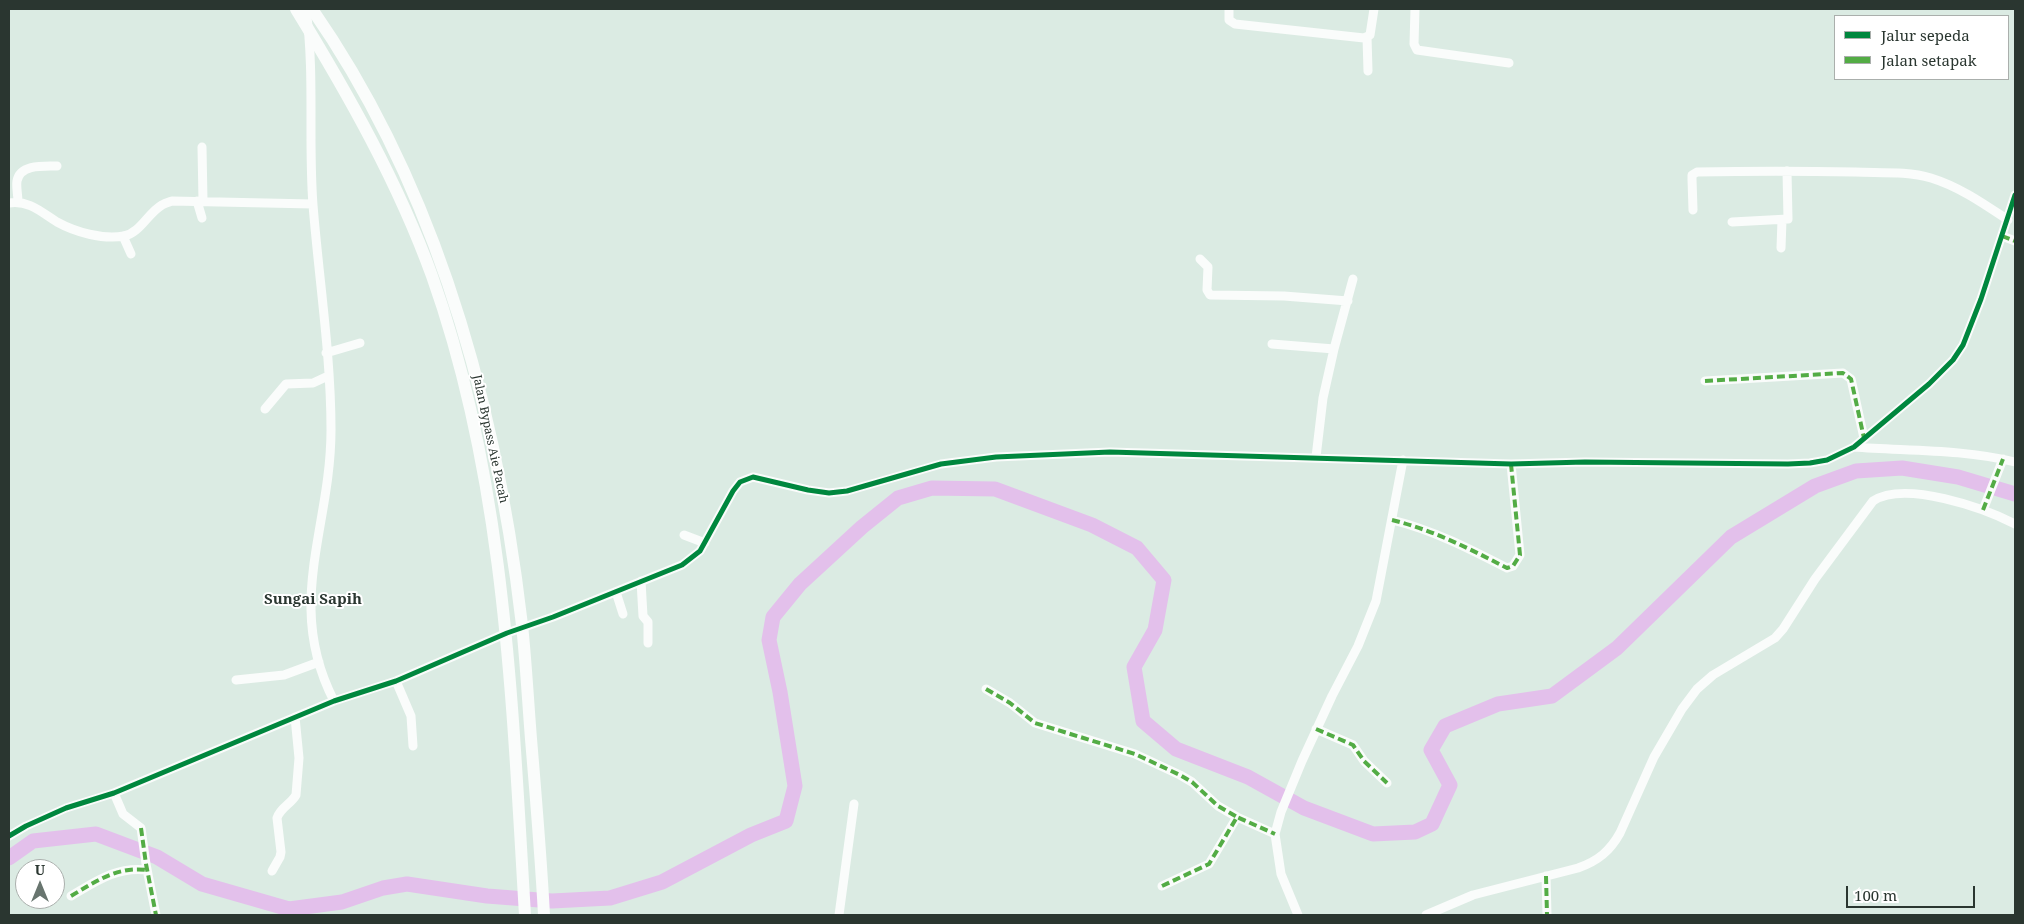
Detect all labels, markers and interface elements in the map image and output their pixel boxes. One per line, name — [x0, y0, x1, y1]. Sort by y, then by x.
legend — [1834, 15, 2009, 80]
text: Jalur sepeda — [1881, 25, 1970, 45]
text: Jalan setapak — [1881, 50, 1976, 70]
street label: Jalan Bypass Aie Pacah — [469, 373, 511, 505]
district label: Sungai Sapih — [264, 591, 362, 609]
north arrow — [15, 859, 65, 909]
text: U — [35, 860, 45, 879]
scale bar — [1849, 876, 1978, 908]
text: 100 m — [1854, 885, 1897, 905]

